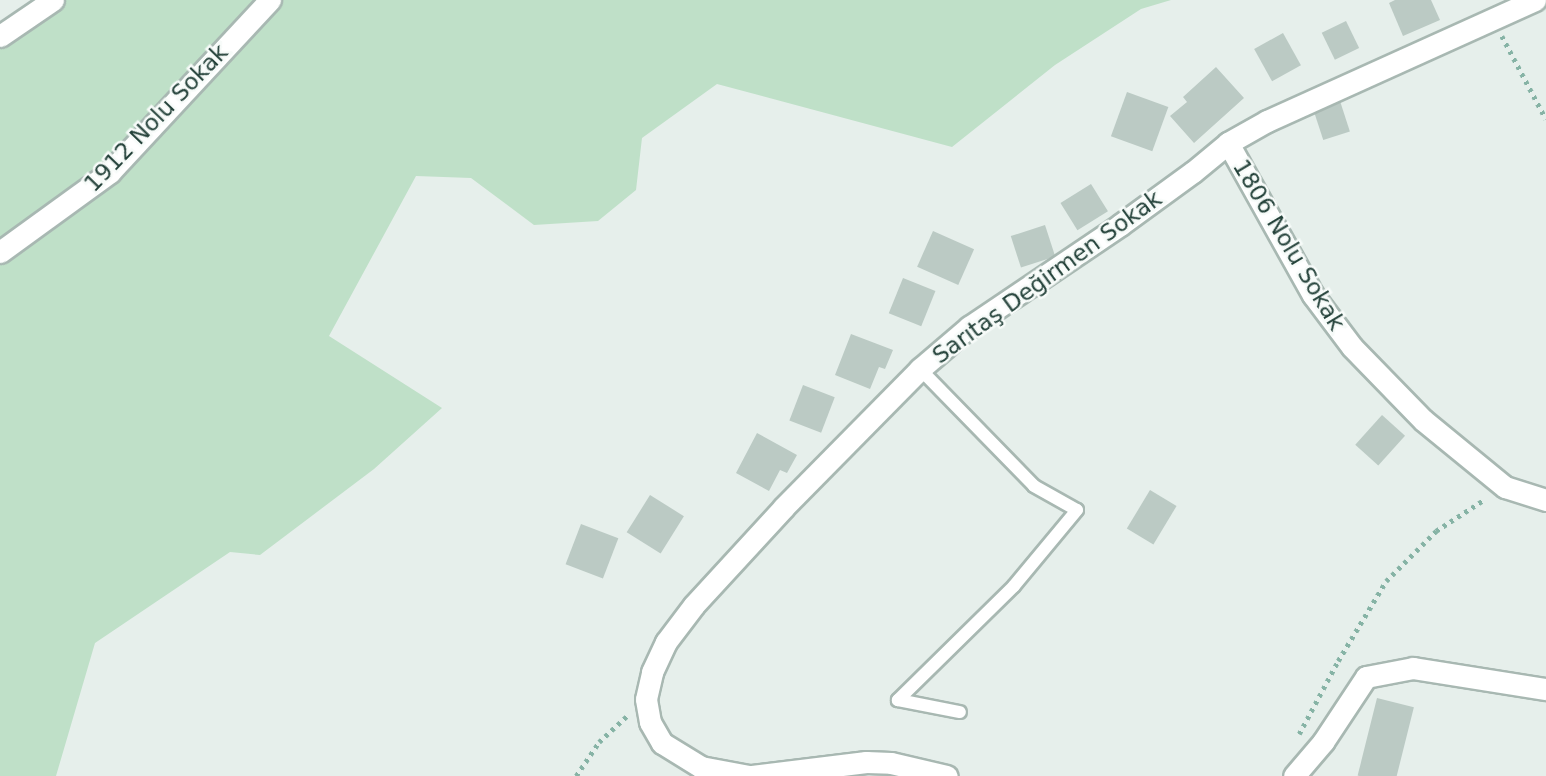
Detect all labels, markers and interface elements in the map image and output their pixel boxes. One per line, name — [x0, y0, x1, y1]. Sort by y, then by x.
street label: 1912 Nolu Sokak — [79, 38, 233, 198]
street label: 1806 Nolu Sokak — [1227, 155, 1351, 335]
street label: Sarıtaş Değirmen Sokak — [927, 185, 1167, 369]

